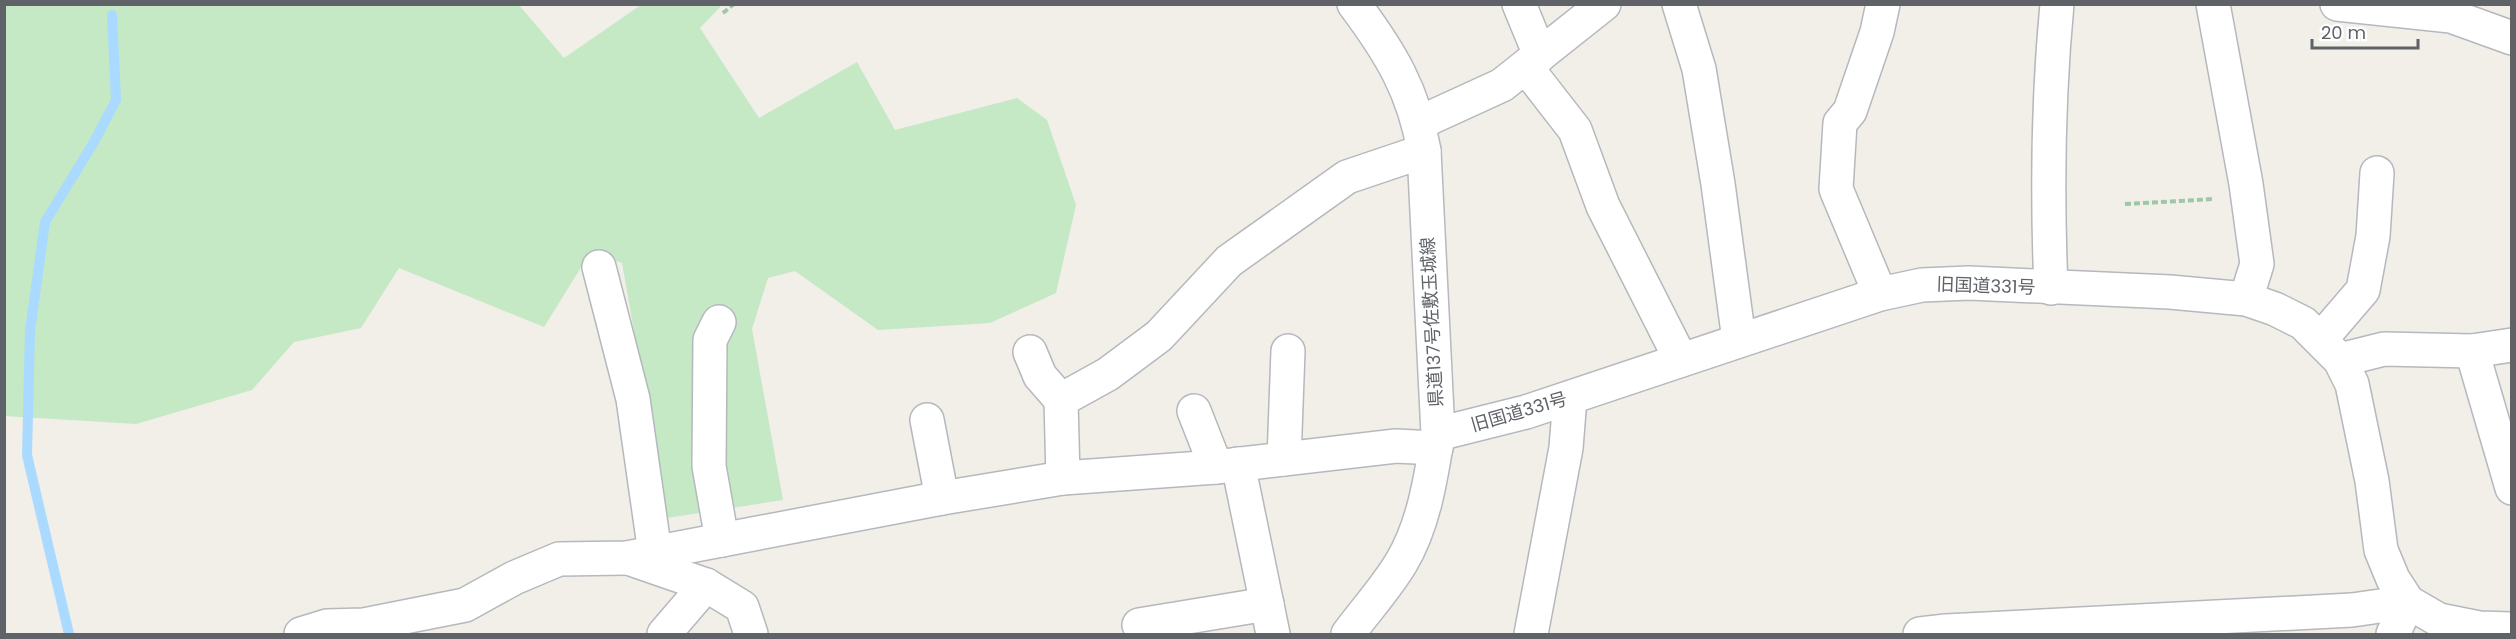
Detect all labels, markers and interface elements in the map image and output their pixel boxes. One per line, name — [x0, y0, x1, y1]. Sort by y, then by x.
scale bar — [2312, 12, 2418, 50]
text: 20 m — [2321, 20, 2366, 45]
street label: 県道137号佐敷玉城線 — [1415, 236, 1448, 408]
street label: 旧国道331号 — [1936, 271, 2036, 300]
street label: 旧国道331号 — [1468, 386, 1570, 437]

